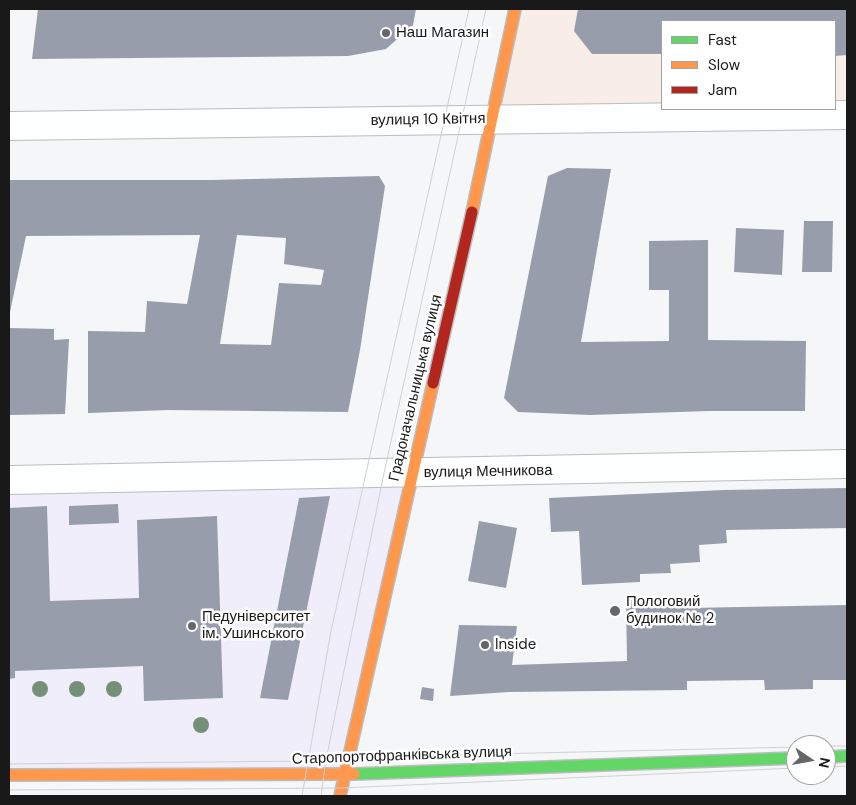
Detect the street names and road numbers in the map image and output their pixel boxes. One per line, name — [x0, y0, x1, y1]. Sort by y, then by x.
street label: вулиця 10 Квітня — [370, 110, 486, 130]
street label: Градоначальницька вулиця — [386, 293, 446, 483]
street label: вулиця Мечникова — [423, 462, 553, 482]
street label: Старопортофранківська вулиця — [292, 743, 512, 769]

